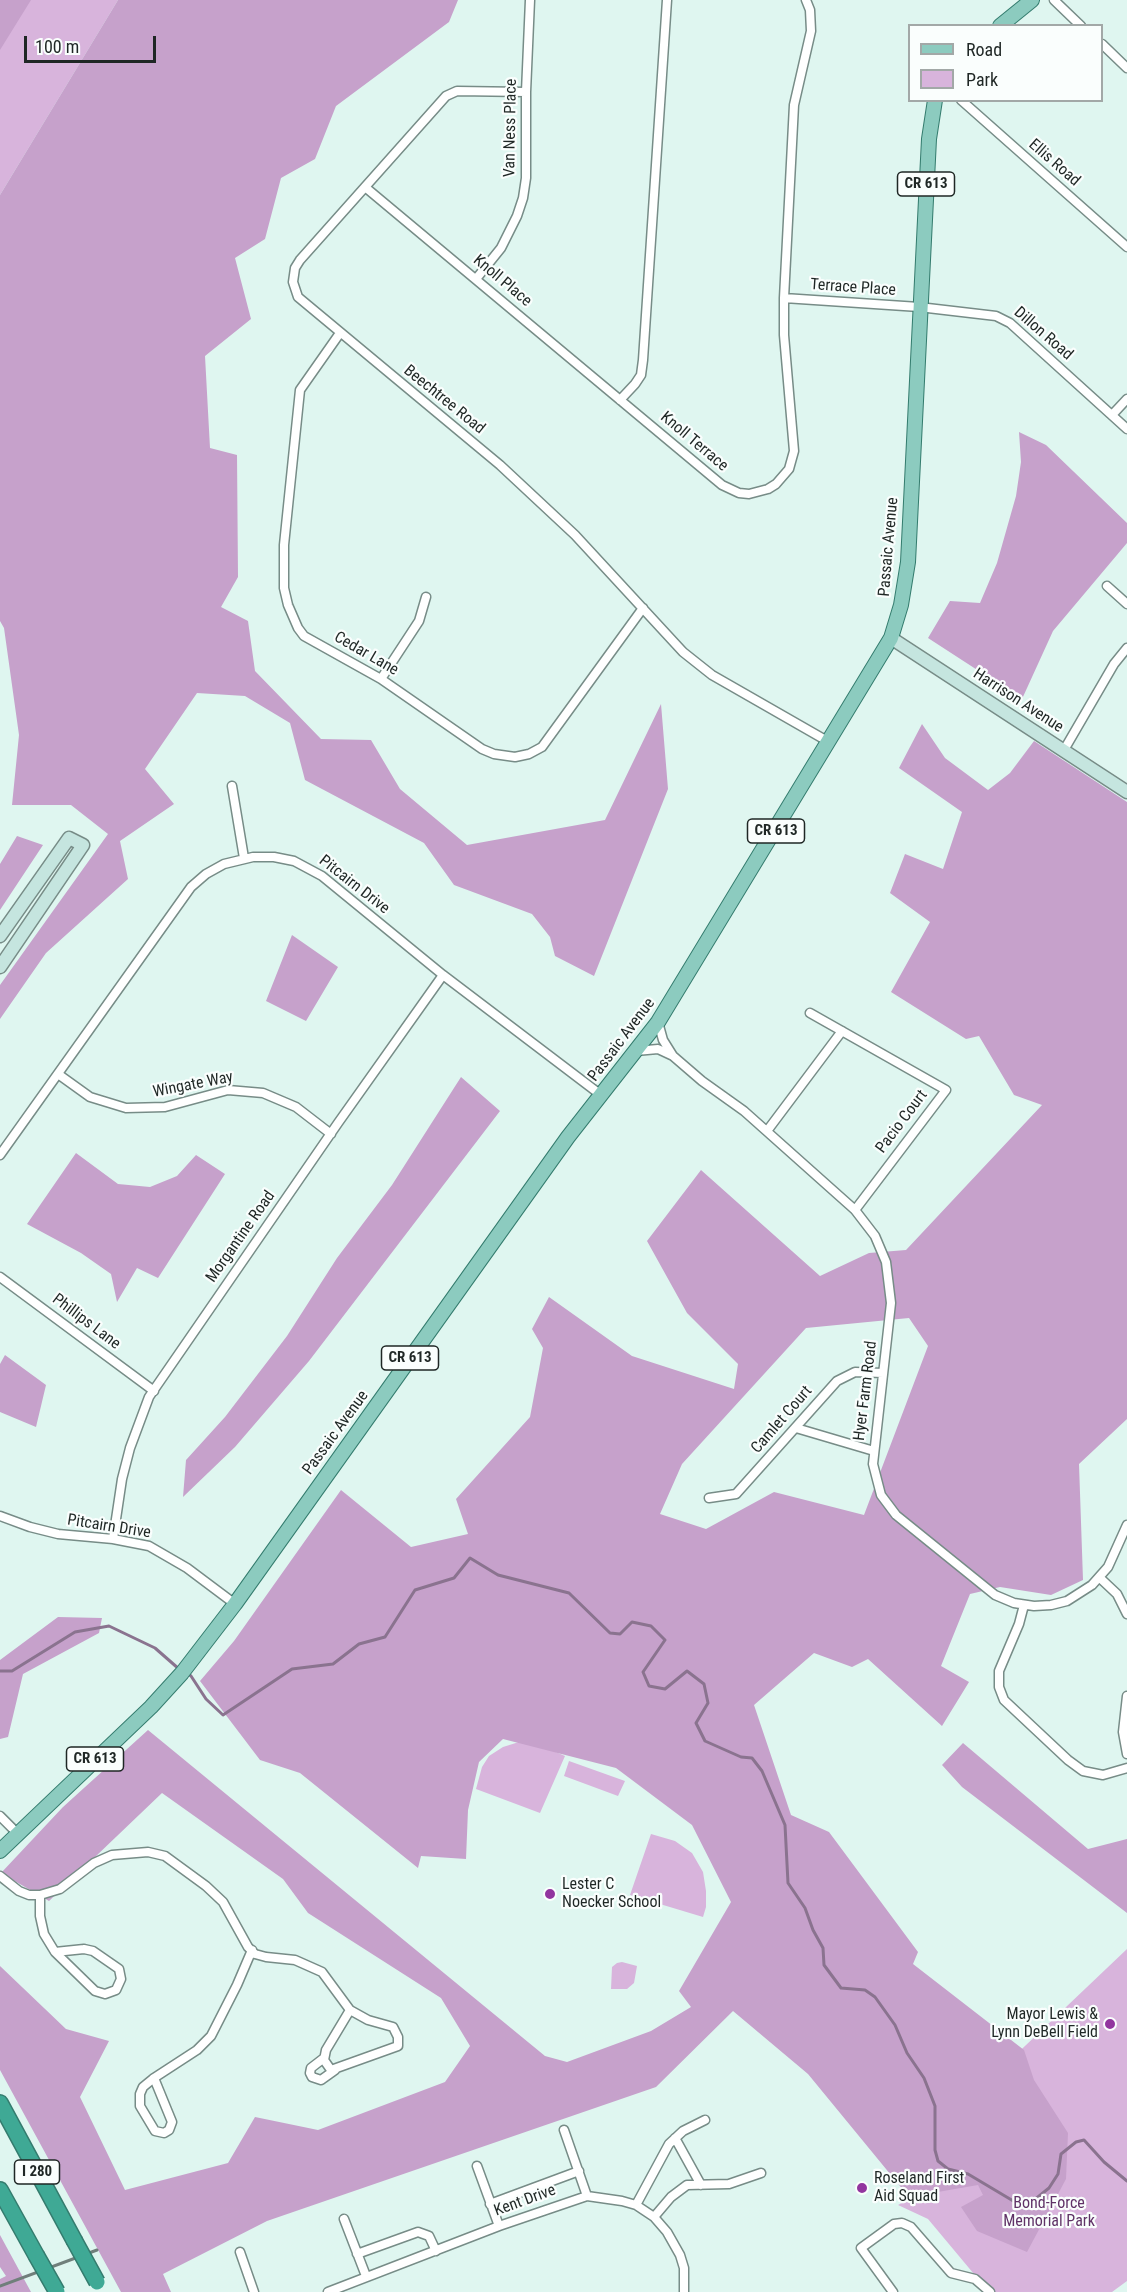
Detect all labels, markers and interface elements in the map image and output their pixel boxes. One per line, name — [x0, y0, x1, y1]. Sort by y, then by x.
scale bar — [27, 24, 159, 62]
legend — [908, 24, 1103, 102]
text: 100 m — [35, 36, 79, 57]
text: Road — [966, 39, 1002, 60]
text: Park — [966, 69, 998, 90]
street label: Van Ness Place — [501, 79, 521, 177]
street label: Ellis Road — [1024, 135, 1084, 191]
road number: CR 613 — [898, 172, 954, 196]
street label: Knoll Place — [469, 251, 535, 311]
street label: Terrace Place — [810, 275, 896, 301]
street label: Dillon Road — [1010, 303, 1076, 365]
street label: Beechtree Road — [399, 361, 489, 439]
street label: Knoll Terrace — [656, 408, 732, 476]
street label: Passaic Avenue — [875, 497, 903, 597]
street label: Cedar Lane — [330, 628, 402, 680]
street label: Harrison Avenue — [969, 665, 1067, 737]
road number: CR 613 — [748, 819, 804, 843]
street label: Pitcairn Drive — [315, 852, 393, 918]
street label: Passaic Avenue — [584, 994, 660, 1086]
street label: Wingate Way — [151, 1068, 235, 1102]
street label: Pacio Court — [872, 1087, 932, 1157]
street label: Morgantine Road — [202, 1187, 280, 1287]
street label: Phillips Lane — [48, 1290, 124, 1354]
street label: Hyer Farm Road — [850, 1340, 882, 1442]
road number: CR 613 — [382, 1346, 438, 1370]
street label: Camlet Court — [747, 1382, 817, 1458]
street label: Passaic Avenue — [299, 1387, 373, 1479]
street label: Pitcairn Drive — [66, 1511, 152, 1543]
road number: CR 613 — [66, 1747, 124, 1771]
place label: Lester C Noecker School — [562, 1875, 661, 1913]
marker: Lester C Noecker School — [543, 1887, 557, 1901]
place label: Mayor Lewis & Lynn DeBell Field — [991, 2005, 1098, 2043]
marker: Mayor Lewis & Lynn DeBell Field — [1103, 2017, 1117, 2031]
road number: I 280 — [15, 2160, 60, 2184]
place label: Roseland First Aid Squad — [874, 2169, 964, 2207]
street label: Kent Drive — [492, 2181, 558, 2221]
marker: Roseland First Aid Squad — [855, 2181, 869, 2195]
park label: Bond-Force Memorial Park — [1003, 2194, 1095, 2232]

